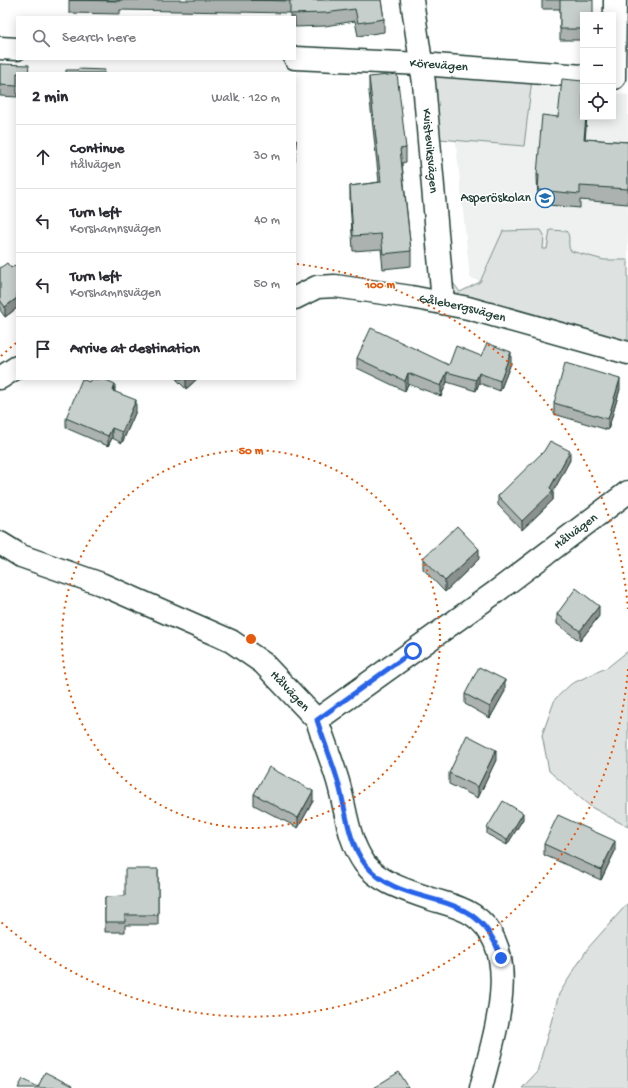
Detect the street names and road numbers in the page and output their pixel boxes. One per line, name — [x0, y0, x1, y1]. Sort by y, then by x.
street label: Körevägen — [409, 56, 469, 75]
street label: Kvisteviksvägen — [419, 108, 441, 195]
street label: Gålebergsvägen — [418, 291, 508, 326]
street label: Hålvägen — [551, 510, 601, 553]
street label: Hålvägen — [267, 668, 313, 715]

